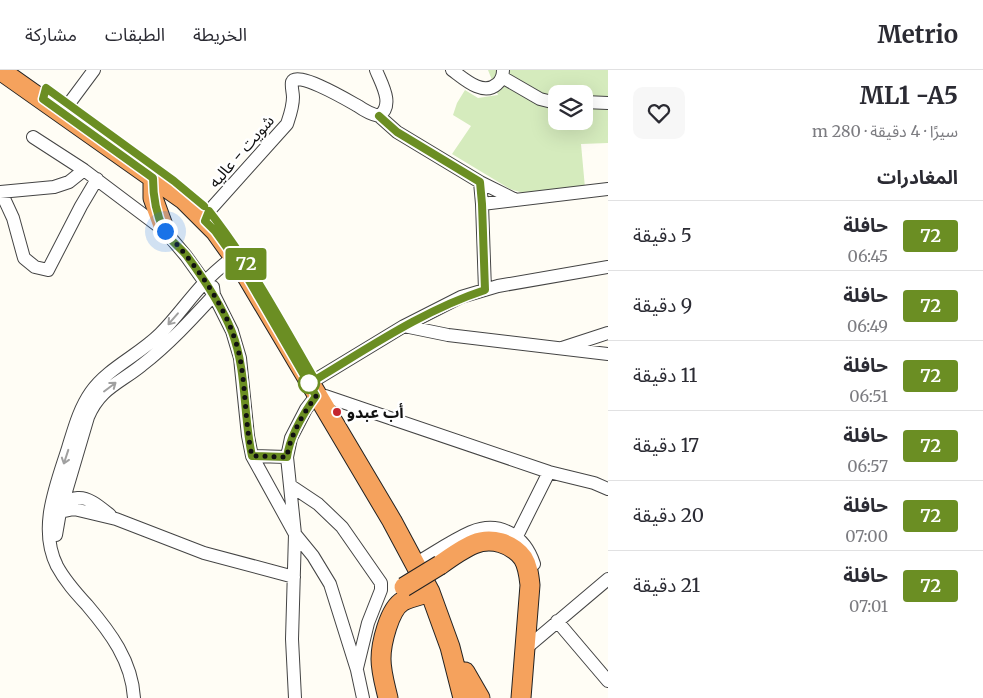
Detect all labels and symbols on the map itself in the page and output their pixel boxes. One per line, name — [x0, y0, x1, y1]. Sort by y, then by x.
street label: شويت - عاليه — [204, 111, 278, 191]
your location — [153, 219, 178, 244]
line badge: 72 — [224, 248, 268, 280]
one-way arrow — [167, 313, 179, 326]
unlabelled marker — [298, 372, 320, 394]
one-way arrow — [103, 382, 116, 393]
place label: أب عبدو — [347, 402, 404, 422]
marker: أب عبدو — [331, 406, 343, 418]
one-way arrow — [60, 449, 70, 465]

